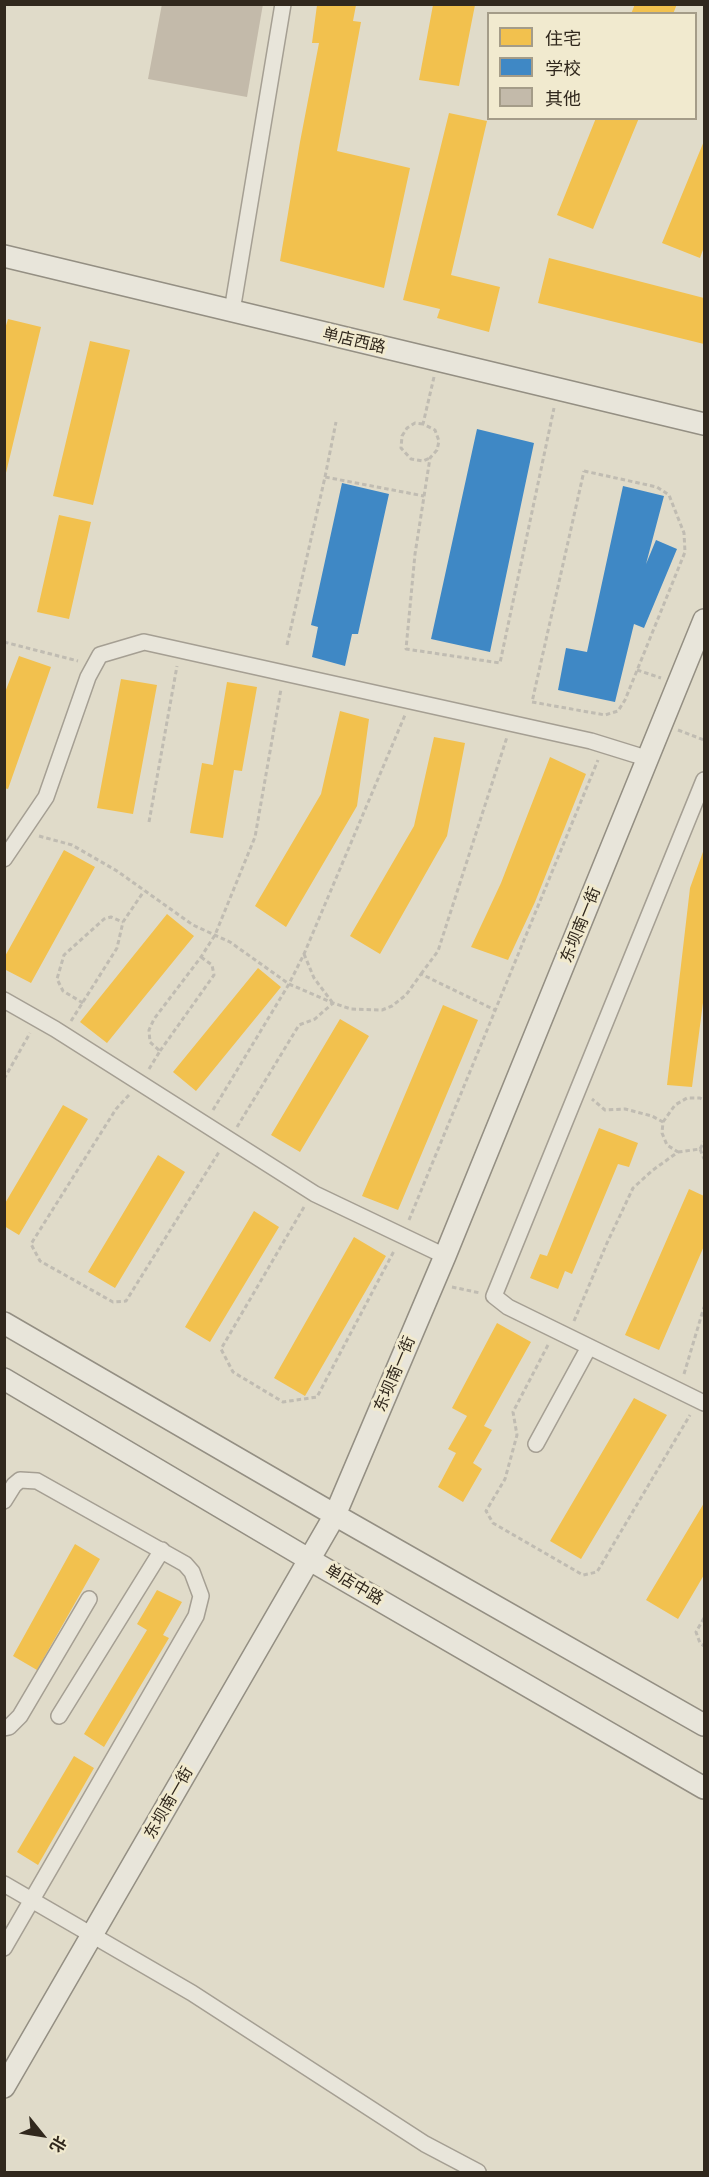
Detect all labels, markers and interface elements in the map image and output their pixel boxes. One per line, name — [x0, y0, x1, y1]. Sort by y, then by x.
legend — [487, 12, 697, 120]
text: 住宅 — [545, 28, 581, 49]
text: 学校 — [545, 58, 581, 79]
text: 其他 — [545, 88, 581, 109]
street label: 单店西路 — [321, 324, 387, 358]
street label: 东坝南一街 — [557, 884, 605, 966]
street label: 东坝南一街 — [371, 1333, 419, 1415]
street label: 单店中路 — [321, 1561, 387, 1609]
street label: 东坝南一街 — [141, 1764, 197, 1842]
north arrow — [12, 2105, 72, 2165]
text: 北 — [46, 2133, 70, 2156]

